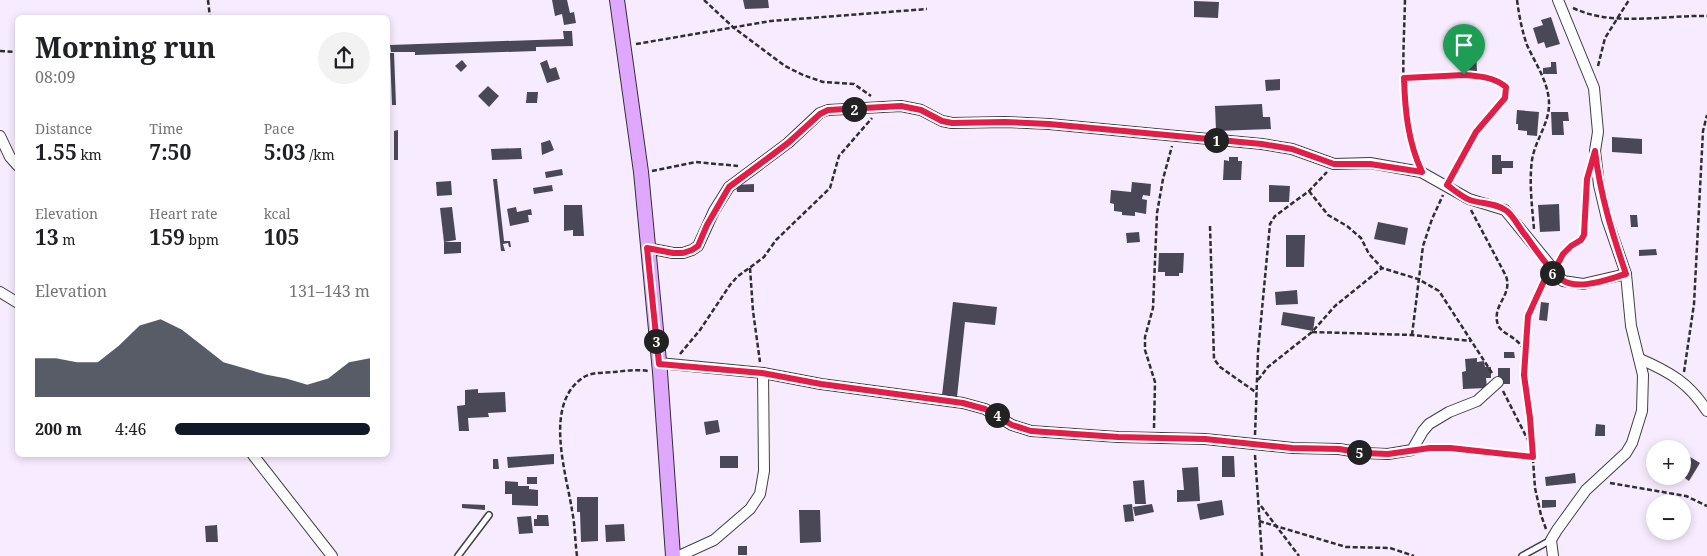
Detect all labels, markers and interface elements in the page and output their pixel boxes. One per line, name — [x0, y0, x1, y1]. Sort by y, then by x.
pin — [1443, 24, 1485, 75]
text: Morning run — [35, 28, 216, 66]
icon: arrive — [1450, 31, 1478, 59]
button: share — [318, 32, 370, 84]
text: 08:09 — [35, 66, 75, 88]
pin: 2 — [842, 96, 866, 122]
text: 2 — [851, 100, 858, 119]
text: Distance — [35, 119, 92, 138]
text: Time — [149, 119, 183, 138]
text: Pace — [264, 119, 294, 138]
pin: 1 — [1204, 128, 1228, 152]
text: 1 — [1213, 131, 1220, 150]
text: 1.55 — [35, 138, 77, 166]
text: 7:50 — [149, 138, 191, 166]
text: 5:03 — [264, 138, 306, 166]
text: km — [77, 145, 102, 164]
text: /km — [306, 145, 335, 164]
text: Elevation — [35, 204, 98, 223]
text: Heart rate — [149, 204, 218, 223]
text: kcal — [264, 204, 291, 223]
text: 13 — [35, 223, 59, 251]
text: 159 — [149, 223, 185, 251]
text: 105 — [264, 223, 299, 251]
text: m — [59, 230, 76, 249]
text: bpm — [185, 230, 219, 249]
pin: 6 — [1540, 260, 1564, 286]
text: 6 — [1549, 264, 1556, 283]
text: Elevation — [35, 280, 107, 302]
text: 131–143 m — [289, 280, 370, 302]
pin: 3 — [644, 328, 668, 354]
text: 3 — [653, 332, 660, 351]
pin: 4 — [984, 402, 1010, 428]
text: 4 — [994, 406, 1001, 425]
text: 200 m — [35, 418, 82, 440]
text: 4:46 — [115, 418, 146, 440]
pin: 5 — [1346, 440, 1372, 464]
map controls — [1646, 440, 1691, 540]
button: + — [1646, 440, 1691, 485]
text: 5 — [1356, 443, 1363, 462]
button: − — [1646, 495, 1691, 540]

